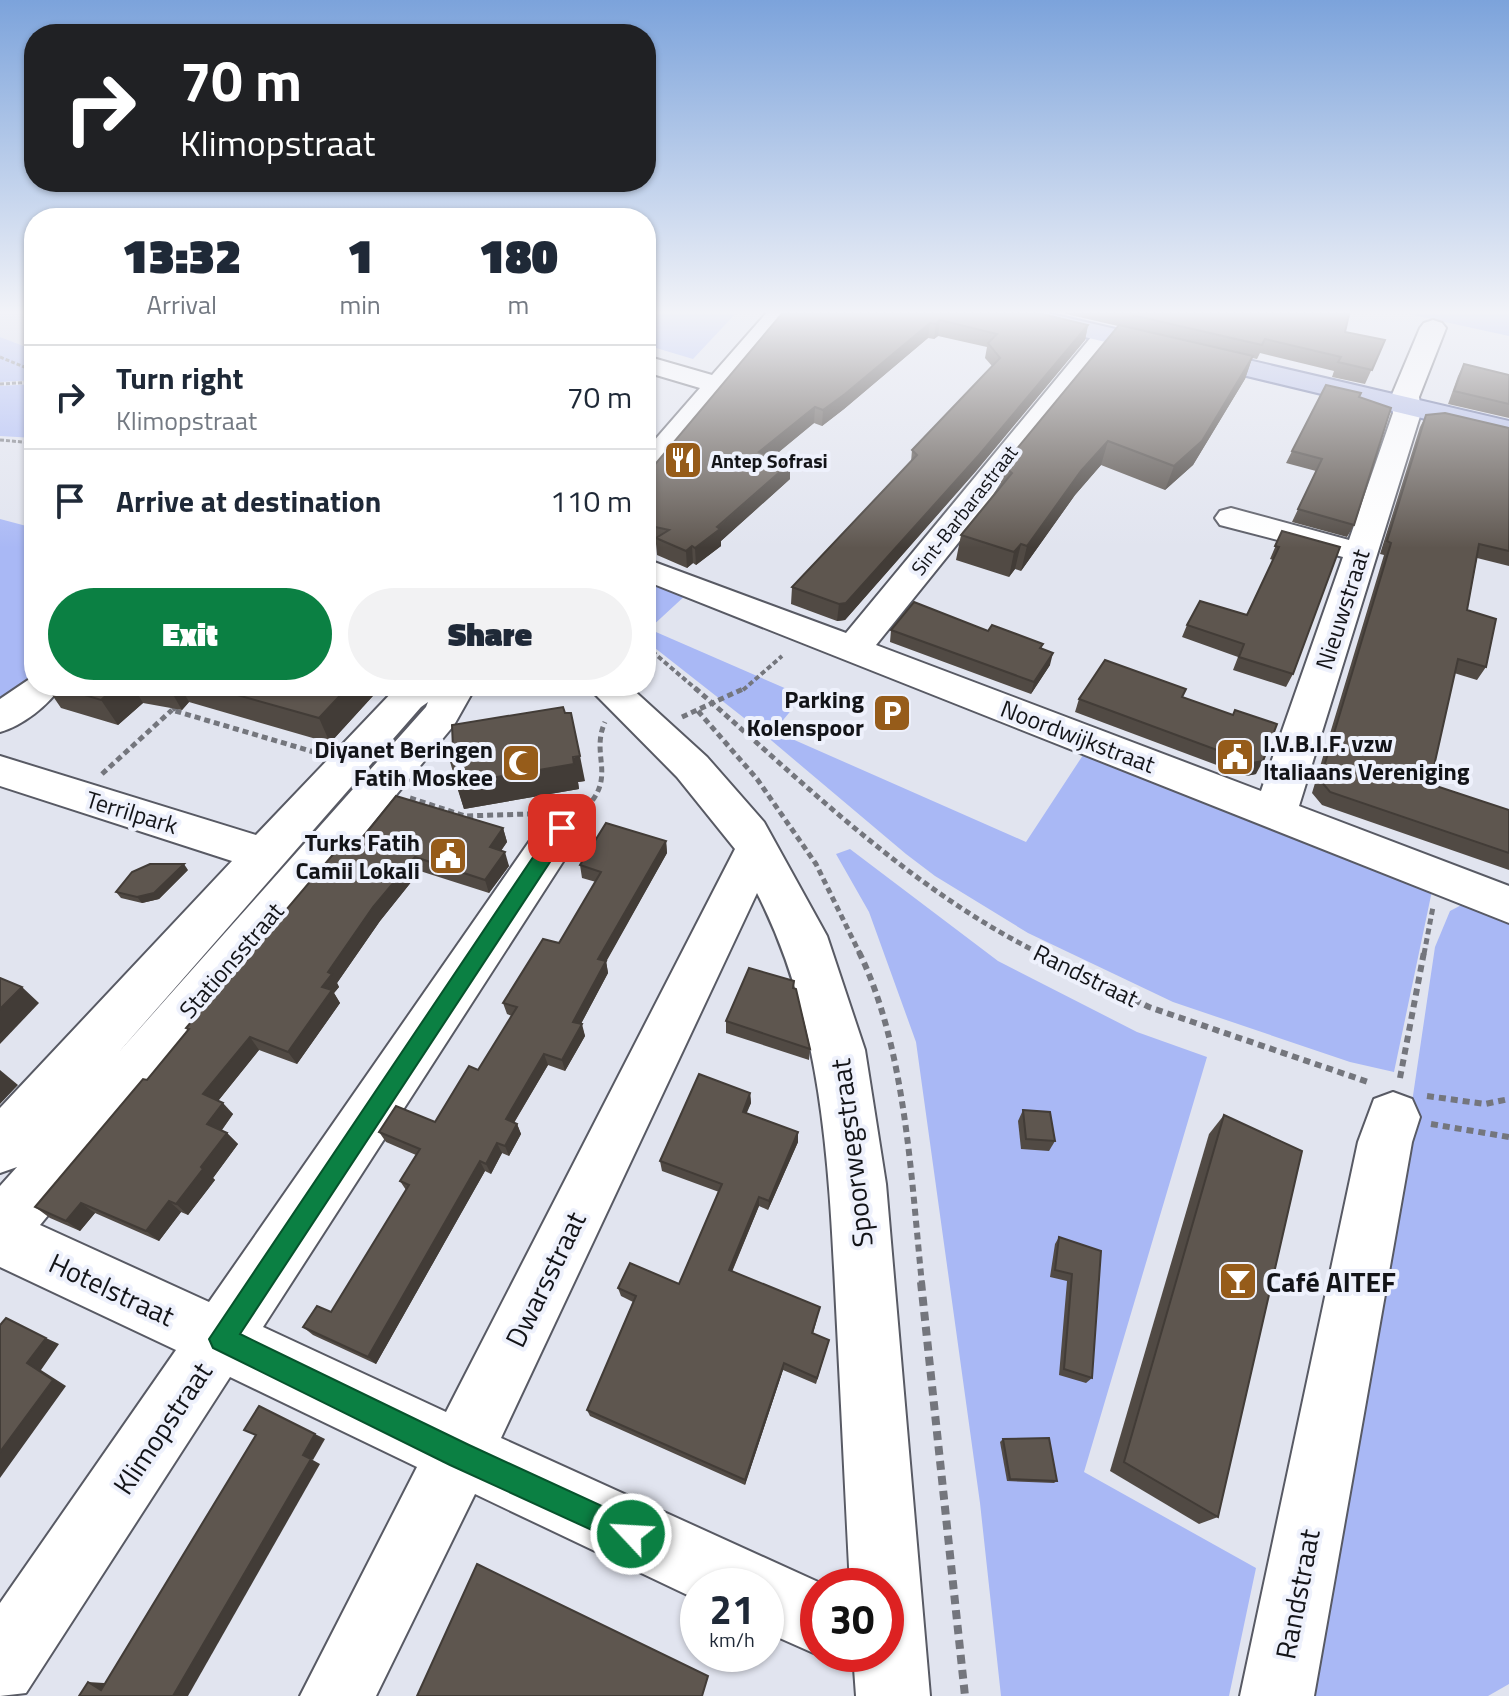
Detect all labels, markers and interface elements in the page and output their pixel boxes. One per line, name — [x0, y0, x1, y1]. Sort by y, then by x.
text: 70 m — [180, 38, 302, 123]
icon: right — [48, 56, 152, 160]
text: Klimopstraat — [180, 115, 375, 170]
text: 13:32 — [122, 219, 241, 292]
text: 1 — [347, 219, 373, 292]
text: 180 — [479, 219, 558, 292]
text: Arrival — [146, 285, 217, 324]
text: min — [339, 285, 381, 324]
text: m — [508, 285, 529, 324]
text: Turn right — [116, 355, 244, 401]
text: 70 m — [567, 374, 632, 420]
icon: right — [48, 375, 92, 419]
text: Klimopstraat — [116, 401, 257, 440]
street label: Sint-Barbarastraat — [903, 438, 1025, 582]
restaurant icon: Antep Sofrasi — [662, 439, 704, 481]
place label: Antep Sofrasi — [711, 445, 828, 476]
text: Arrive at destination — [116, 478, 381, 524]
text: 110 m — [550, 478, 632, 524]
icon: arrive — [48, 479, 92, 523]
street label: Nieuwstraat — [1306, 544, 1379, 674]
button: Exit — [48, 588, 332, 680]
button: Share — [348, 588, 632, 680]
place label: Parking Kolenspoor — [747, 681, 864, 745]
street label: Noordwijkstraat — [996, 690, 1161, 782]
parking icon: Parking Kolenspoor — [871, 692, 913, 734]
place label: I.V.B.I.F. vzw Italiaans Vereniging — [1263, 725, 1470, 789]
place label: Diyanet Beringen Fatih Moskee — [314, 731, 493, 795]
public building icon: I.V.B.I.F. vzw Italiaans Vereniging — [1214, 736, 1256, 778]
mosque icon: Diyanet Beringen Fatih Moskee — [500, 742, 542, 784]
street label: Terrilpark — [82, 781, 183, 843]
pin — [528, 794, 596, 862]
icon: arrive — [540, 806, 584, 850]
place label: Turks Fatih Camii Lokali — [296, 824, 420, 888]
public building icon: Turks Fatih Camii Lokali — [427, 835, 469, 877]
street label: Stationsstraat — [170, 893, 292, 1026]
street label: Randstraat — [1027, 934, 1145, 1016]
street label: Spoorwegstraat — [818, 1056, 884, 1250]
street label: Dwarsstraat — [494, 1204, 596, 1354]
street label: Hotelstraat — [42, 1241, 182, 1337]
bar icon: Café AITEF — [1217, 1260, 1259, 1302]
place label: Café AITEF — [1266, 1260, 1396, 1303]
street label: Klimopstraat — [102, 1353, 222, 1503]
position arrow — [589, 1492, 673, 1576]
street label: Randstraat — [1263, 1525, 1331, 1663]
speed limit sign: 30 — [800, 1568, 904, 1672]
text: 21 — [710, 1579, 754, 1640]
text: km/h — [709, 1624, 755, 1655]

